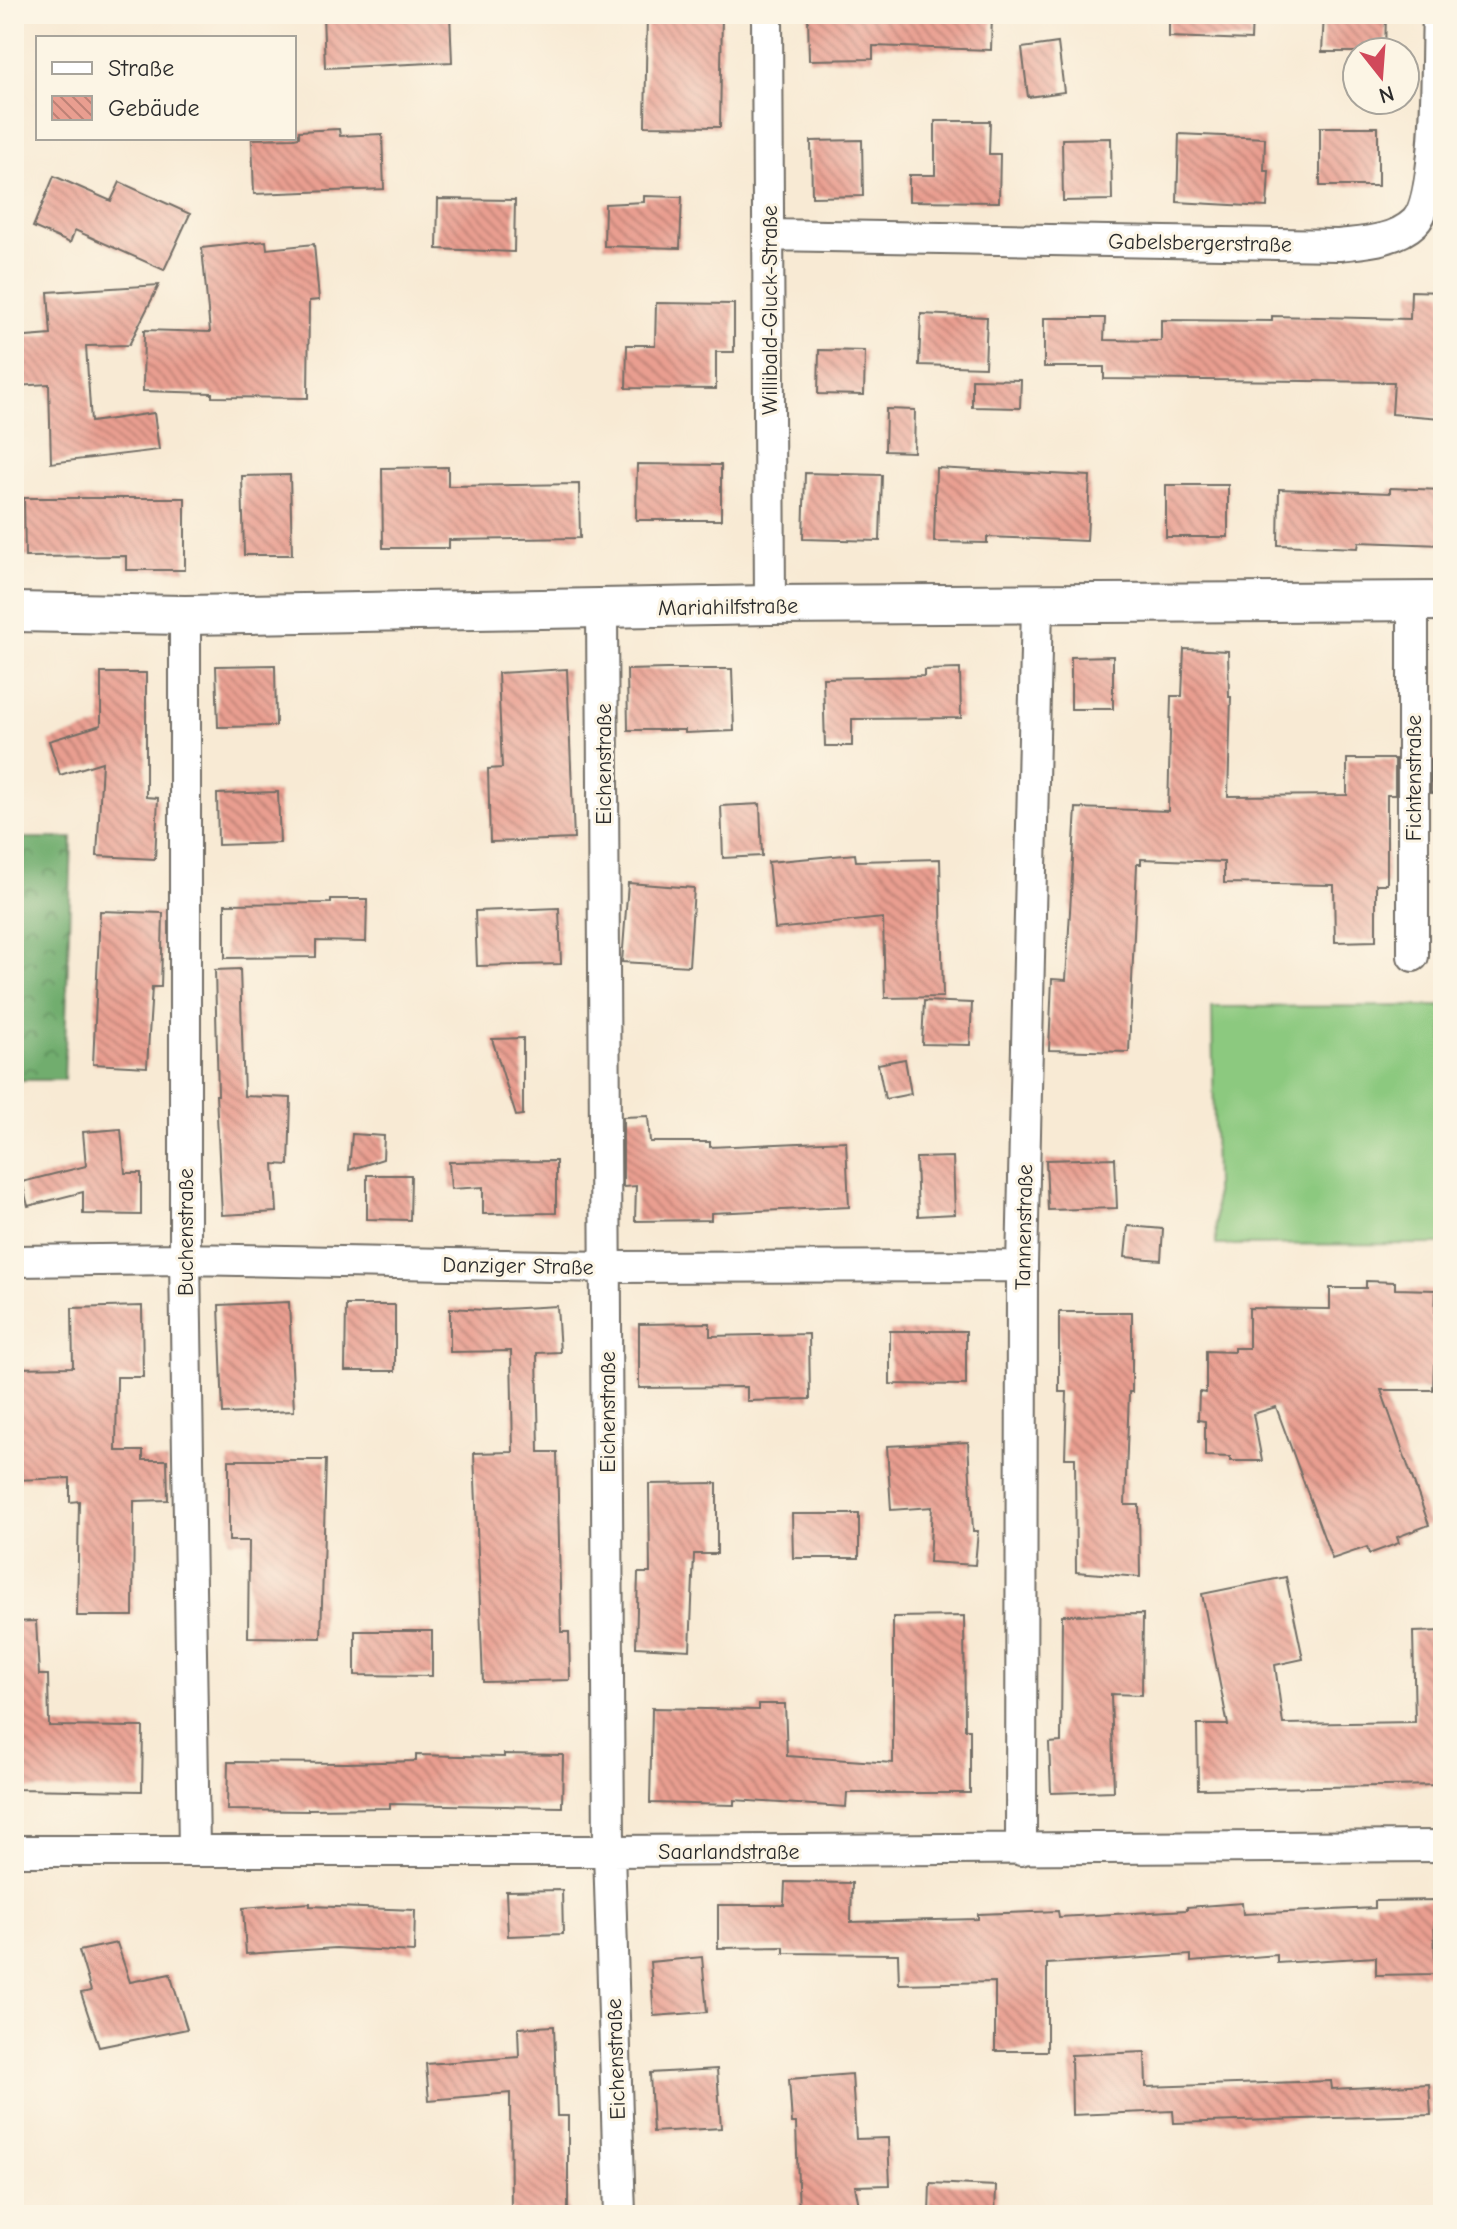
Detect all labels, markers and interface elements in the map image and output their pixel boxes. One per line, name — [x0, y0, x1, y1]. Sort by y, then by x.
legend — [36, 36, 296, 140]
north arrow — [1341, 36, 1421, 116]
text: Straße — [108, 54, 174, 82]
text: N — [1376, 80, 1397, 109]
text: Gebäude — [108, 94, 199, 122]
street label: Willibald-Gluck-Straße — [757, 205, 783, 415]
street label: Gabelsbergerstraße — [1108, 228, 1292, 258]
street label: Mariahilfstraße — [658, 593, 798, 621]
street label: Eichenstraße — [591, 703, 617, 825]
street label: Fichtenstraße — [1401, 715, 1427, 841]
street label: Tannenstraße — [1010, 1164, 1038, 1290]
street label: Buchenstraße — [173, 1168, 199, 1296]
street label: Danziger Straße — [442, 1252, 594, 1280]
street label: Eichenstraße — [595, 1351, 621, 1473]
street label: Saarlandstraße — [658, 1839, 800, 1865]
street label: Eichenstraße — [601, 1998, 631, 2120]

